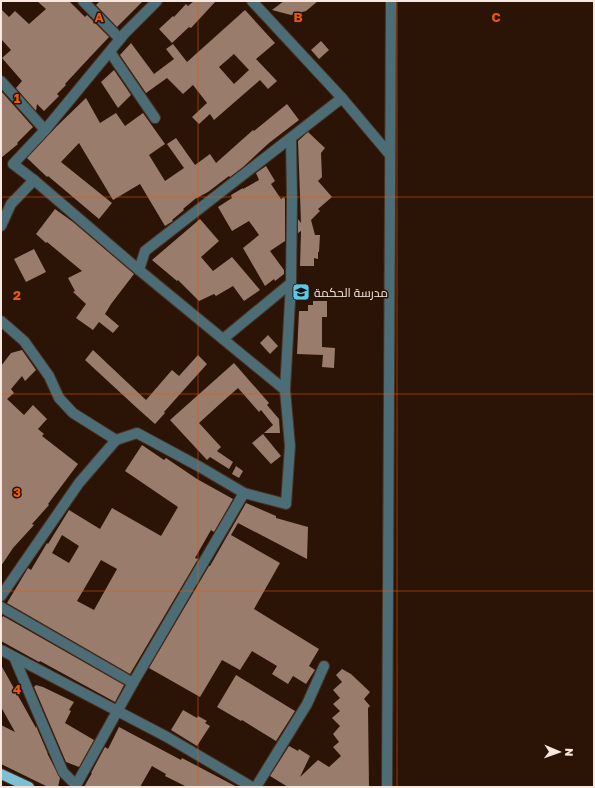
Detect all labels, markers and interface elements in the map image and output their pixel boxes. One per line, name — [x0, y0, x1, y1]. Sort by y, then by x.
text: A — [94, 9, 104, 25]
text: B — [293, 9, 303, 25]
text: C — [491, 9, 501, 25]
text: 1 — [14, 90, 21, 106]
school or university icon: مدرسة الحكمة — [291, 282, 311, 302]
place label: مدرسة الحكمة — [314, 285, 388, 300]
text: 2 — [13, 287, 21, 303]
text: 3 — [13, 484, 21, 500]
text: 4 — [13, 681, 21, 697]
north arrow — [539, 732, 579, 772]
text: N — [563, 748, 576, 757]

